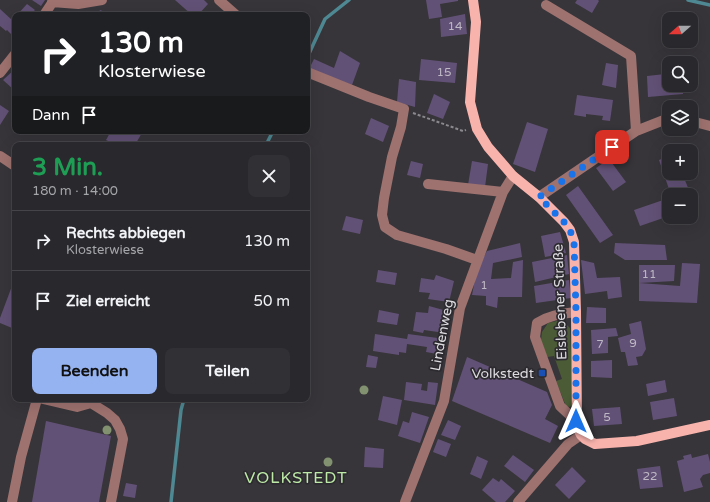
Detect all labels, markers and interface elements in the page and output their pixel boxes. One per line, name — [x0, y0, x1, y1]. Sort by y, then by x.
north arrow — [662, 12, 698, 48]
map controls — [662, 12, 698, 224]
house number: 14 — [447, 19, 463, 33]
text: 130 m — [98, 26, 184, 60]
icon: right — [32, 28, 84, 80]
button: search — [662, 56, 698, 92]
text: Klosterwiese — [98, 60, 206, 82]
house number: 15 — [436, 65, 452, 79]
button: layers — [662, 100, 698, 136]
icon: arrive — [78, 104, 100, 126]
text: Dann — [32, 106, 70, 124]
pin — [595, 130, 629, 164]
icon: arrive — [601, 136, 623, 158]
button: + — [662, 144, 698, 180]
text: 3 Min. — [32, 153, 103, 182]
button: close — [248, 155, 290, 197]
text: 180 m · 14:00 — [32, 183, 118, 199]
button: − — [662, 188, 698, 224]
text: Rechts abbiegen — [66, 224, 186, 242]
icon: right — [32, 230, 54, 252]
text: 130 m — [244, 232, 290, 250]
text: Klosterwiese — [66, 242, 144, 258]
street label: Eislebener Straße — [549, 244, 571, 360]
house number: 11 — [641, 267, 657, 281]
house number: 1 — [480, 278, 488, 292]
icon: arrive — [32, 290, 54, 312]
text: Ziel erreicht — [66, 292, 150, 310]
text: 50 m — [253, 292, 290, 310]
street label: Lindenweg — [427, 298, 457, 372]
house number: 9 — [629, 336, 637, 350]
house number: 7 — [596, 337, 604, 351]
button: Beenden — [32, 348, 157, 394]
button: Teilen — [165, 348, 290, 394]
place label: Volkstedt — [471, 365, 535, 382]
marker: Volkstedt — [537, 368, 547, 378]
position arrow — [555, 400, 597, 442]
house number: 5 — [603, 410, 611, 424]
district label: VOLKSTEDT — [244, 468, 348, 488]
house number: 22 — [642, 469, 658, 483]

